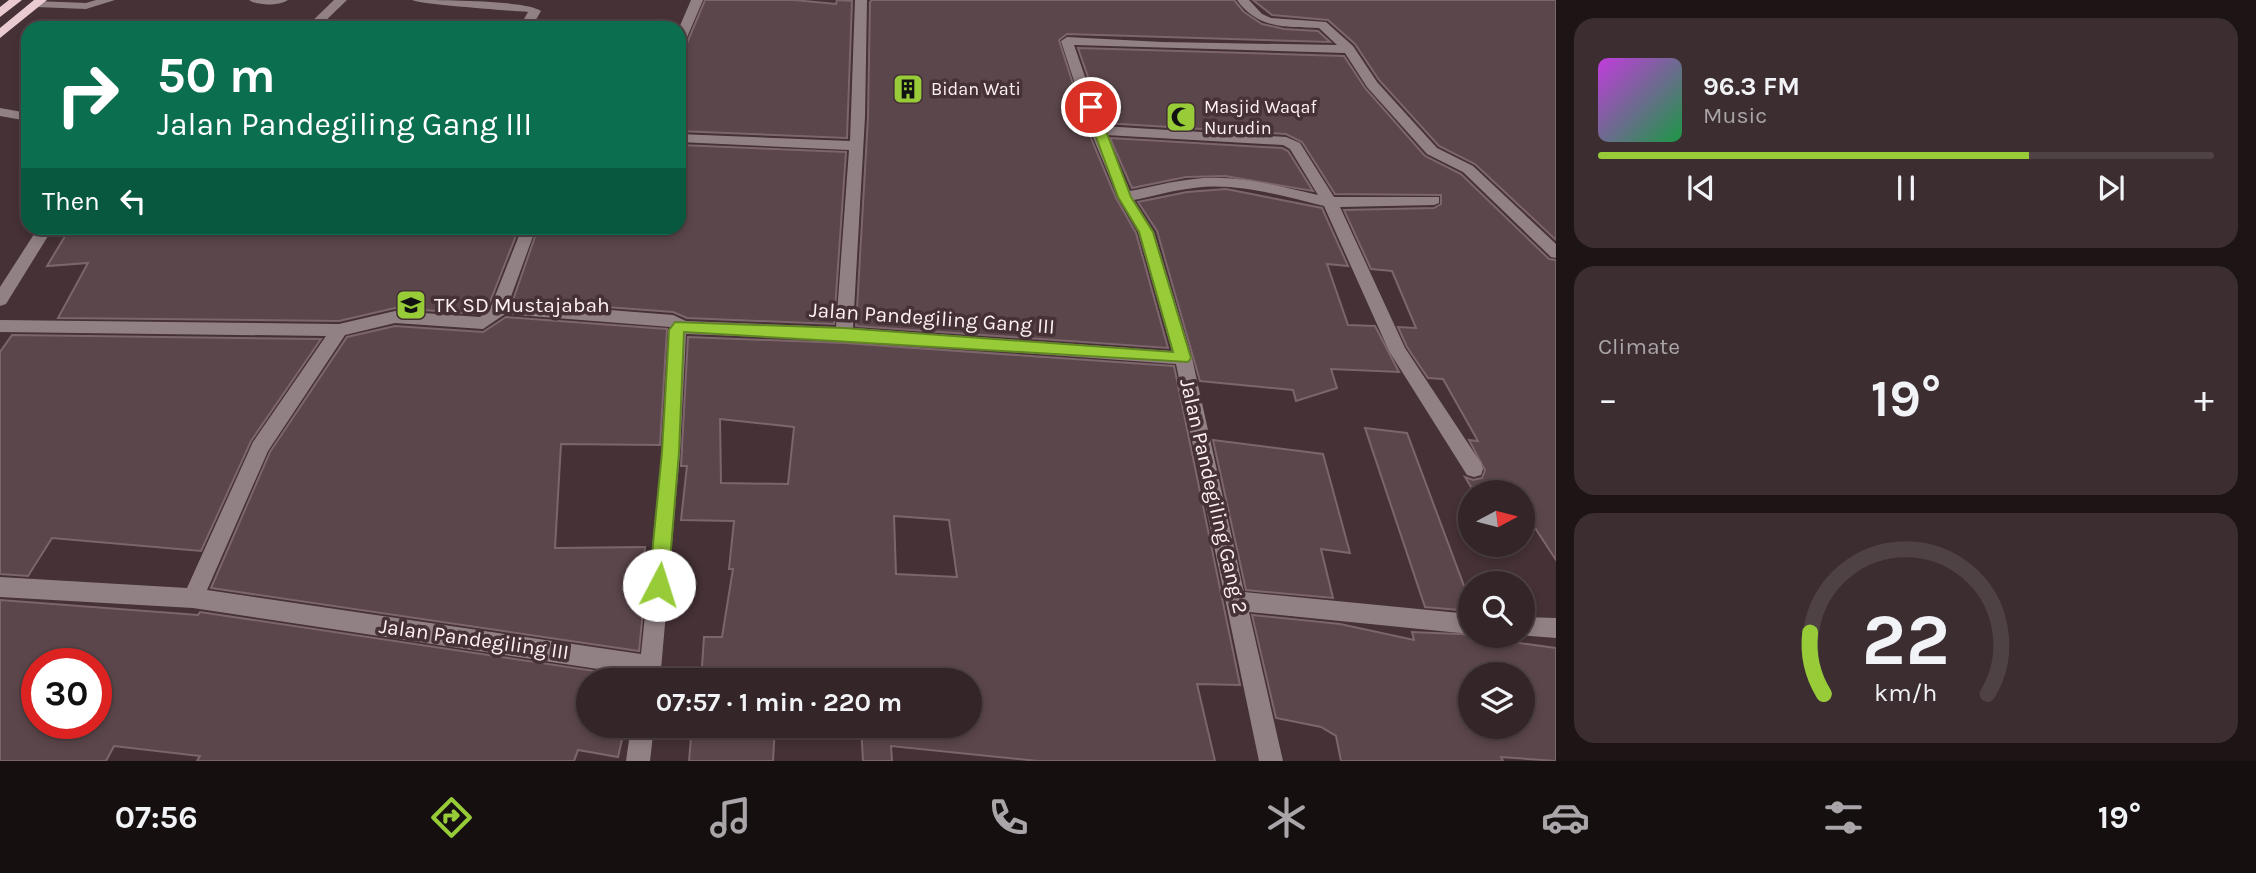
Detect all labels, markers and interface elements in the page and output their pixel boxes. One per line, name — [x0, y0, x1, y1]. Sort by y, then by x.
text: 50 m — [157, 47, 275, 104]
icon: right — [42, 49, 133, 140]
text: 96.3 FM — [1703, 71, 1800, 102]
building icon: Bidan Wati — [891, 72, 925, 106]
pin — [1061, 77, 1121, 137]
place label: Bidan Wati — [931, 78, 1021, 100]
icon: arrive — [1072, 88, 1110, 126]
place label: Masjid Waqaf Nurudin — [1204, 96, 1317, 139]
mosque icon: Masjid Waqaf Nurudin — [1164, 100, 1198, 134]
text: Music — [1703, 102, 1767, 129]
text: Jalan Pandegiling Gang III — [157, 106, 532, 143]
icon: previous — [1682, 169, 1720, 207]
icon: pause — [1887, 169, 1925, 207]
icon: next — [2092, 169, 2130, 207]
icon: left — [114, 182, 152, 220]
text: Then — [42, 186, 100, 217]
school or university icon: TK SD Mustajabah — [394, 288, 428, 322]
place label: TK SD Mustajabah — [434, 293, 610, 317]
street label: Jalan Pandegiling Gang III — [808, 297, 1056, 339]
text: Climate — [1598, 333, 1680, 360]
text: 19° — [1871, 368, 1941, 429]
street label: Jalan Pandegiling Gang 2 — [1175, 376, 1253, 616]
text: − — [1598, 377, 1618, 422]
text: + — [2194, 377, 2214, 422]
north arrow — [1458, 480, 1535, 556]
map controls — [1458, 480, 1535, 739]
position arrow — [622, 548, 696, 622]
button: search — [1458, 571, 1535, 648]
text: 22 — [1862, 598, 1950, 683]
street label: Jalan Pandegiling III — [377, 614, 571, 664]
speed limit sign: 30 — [21, 648, 112, 739]
button: layers — [1458, 662, 1535, 739]
text: km/h — [1874, 678, 1938, 707]
text: 07:57 · 1 min · 220 m — [656, 687, 902, 718]
icon: directions — [427, 793, 476, 842]
icon: music — [706, 793, 755, 842]
icon: phone — [984, 793, 1033, 842]
icon: climate — [1262, 793, 1311, 842]
icon: car — [1541, 793, 1590, 842]
icon: filters — [1819, 793, 1868, 842]
text: 07:56 — [115, 799, 198, 836]
text: 19° — [2098, 799, 2141, 836]

